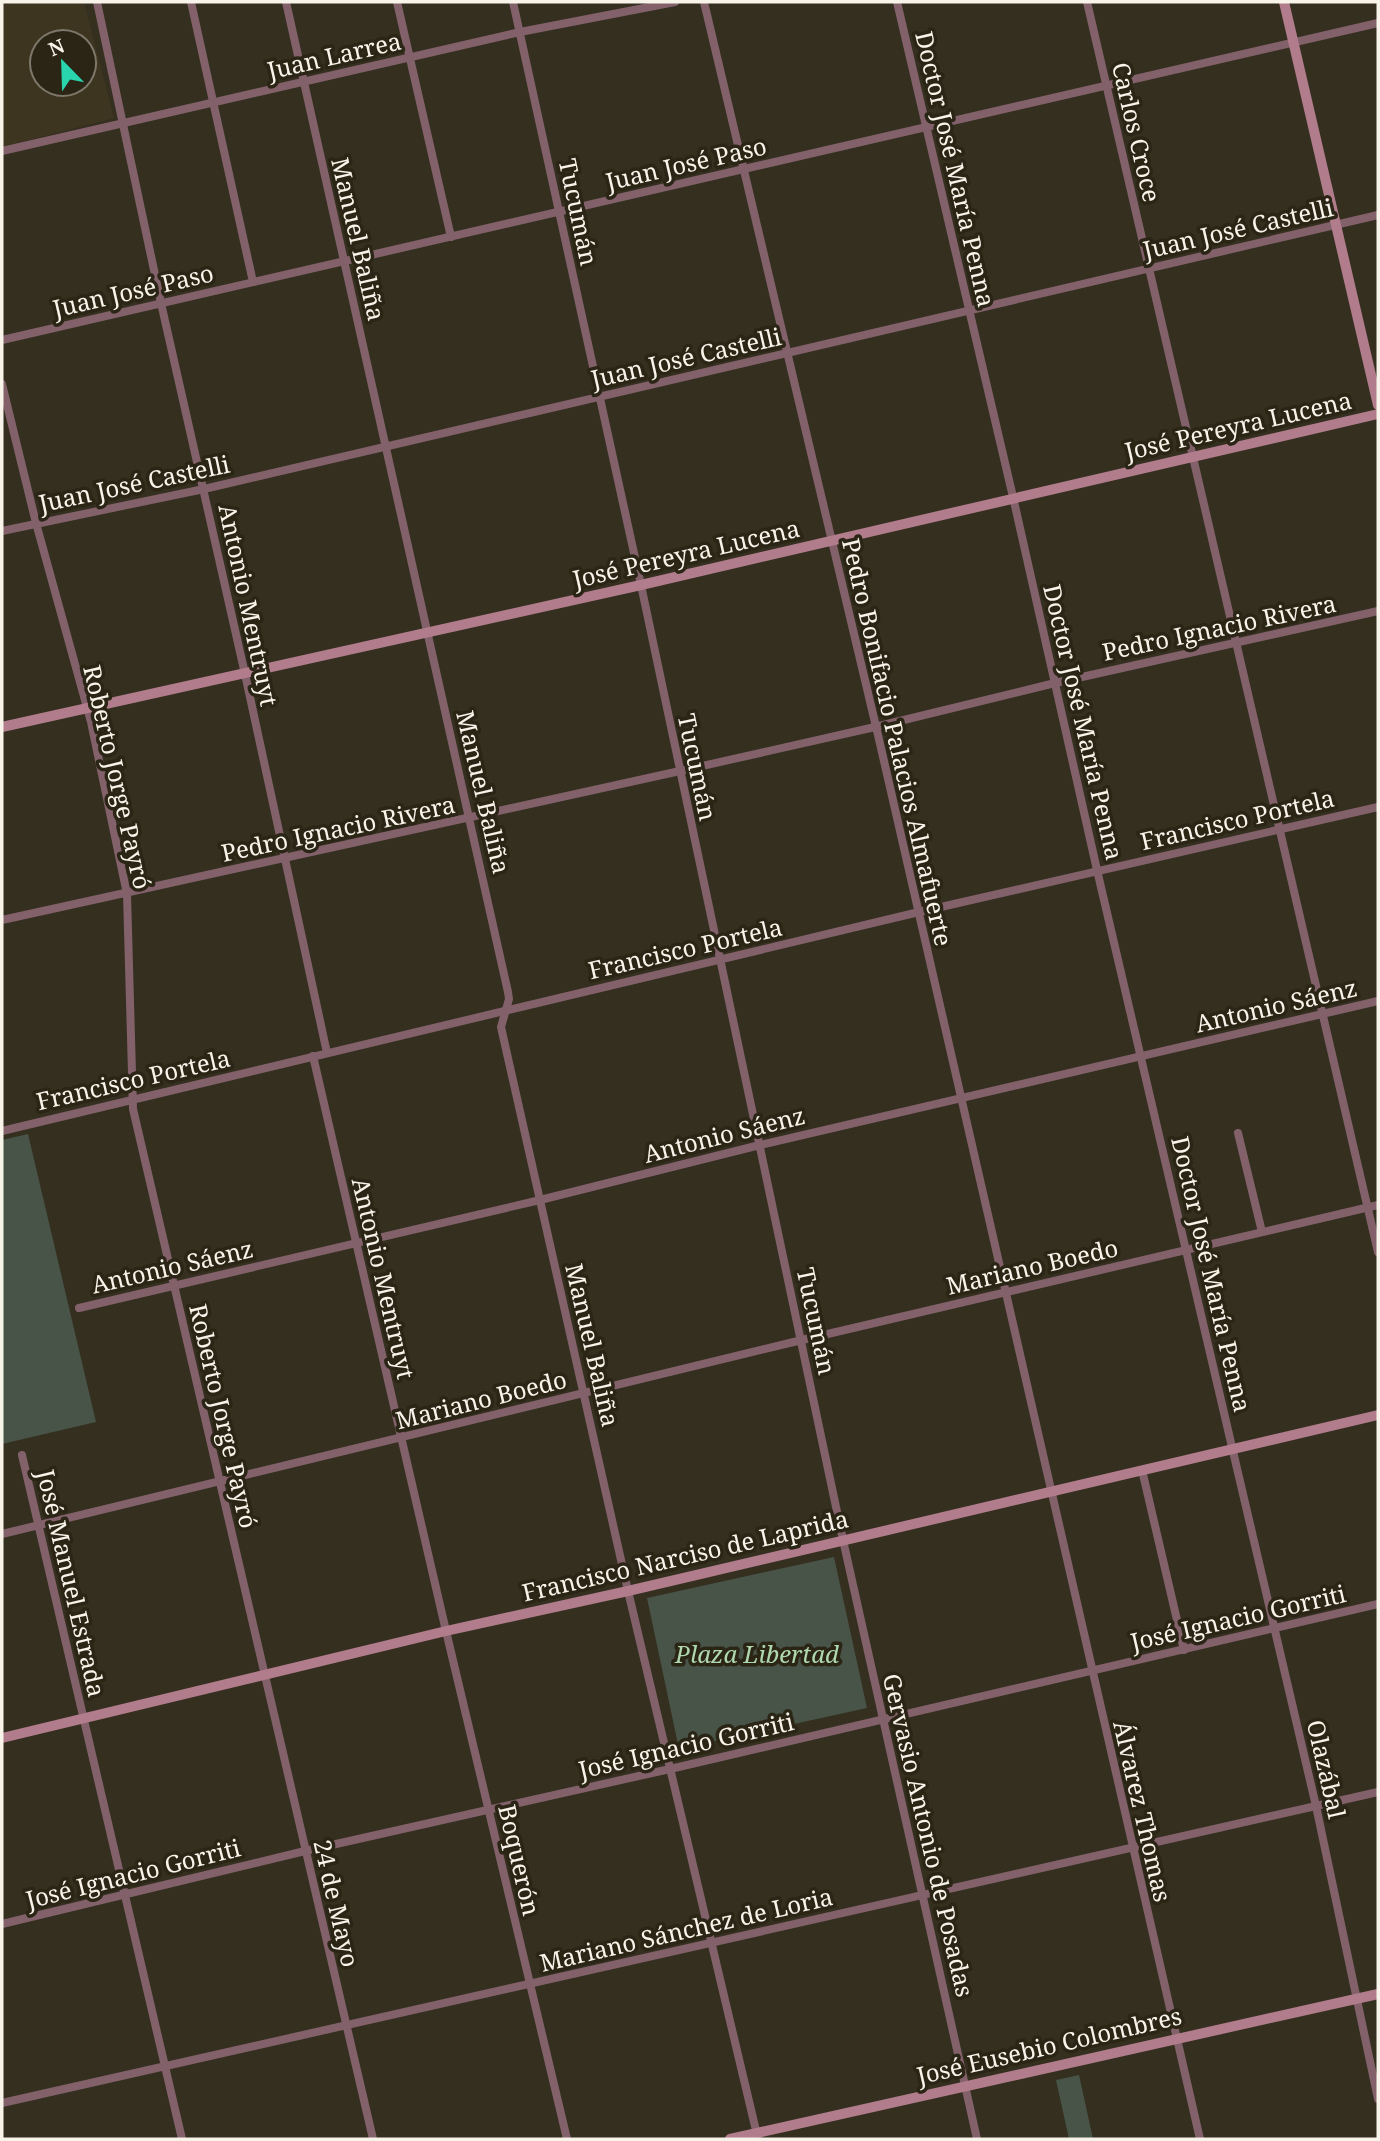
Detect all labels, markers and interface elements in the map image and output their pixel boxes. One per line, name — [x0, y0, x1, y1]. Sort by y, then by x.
street label: Juan Larrea — [263, 24, 404, 87]
north arrow — [28, 28, 98, 98]
street label: Doctor José María Penna — [908, 28, 1004, 310]
text: N — [44, 32, 68, 62]
street label: Carlos Croce — [1105, 59, 1169, 205]
street label: Juan José Paso — [601, 128, 770, 198]
street label: Manuel Baliña — [324, 154, 394, 324]
street label: Tucumán — [552, 155, 606, 269]
street label: Juan José Castelli — [1139, 190, 1337, 266]
street label: Juan José Paso — [48, 255, 217, 325]
street label: Juan José Castelli — [587, 319, 785, 395]
street label: José Pereyra Lucena — [1120, 383, 1355, 467]
street label: Juan José Castelli — [35, 447, 233, 520]
street label: Antonio Mentruyt — [211, 501, 287, 709]
street label: José Pereyra Lucena — [568, 511, 803, 595]
street label: Pedro Bonifacio Palacios Almafuerte — [835, 535, 961, 949]
street label: Doctor José María Penna — [1036, 581, 1132, 863]
street label: Pedro Ignacio Rivera — [1099, 586, 1339, 668]
street label: Roberto Jorge Payró — [76, 662, 160, 892]
street label: Manuel Baliña — [449, 707, 519, 877]
street label: Tucumán — [671, 710, 725, 824]
street label: Francisco Portela — [1137, 781, 1337, 857]
street label: Pedro Ignacio Rivera — [218, 787, 458, 869]
street label: Francisco Portela — [585, 910, 785, 986]
street label: Antonio Sáenz — [1192, 970, 1360, 1040]
street label: Francisco Portela — [33, 1041, 233, 1117]
street label: Antonio Sáenz — [640, 1098, 808, 1170]
street label: Doctor José María Penna — [1164, 1133, 1260, 1415]
street label: Antonio Mentruyt — [345, 1174, 423, 1382]
street label: Mariano Boedo — [943, 1230, 1121, 1302]
street label: Antonio Sáenz — [88, 1231, 256, 1301]
street label: Manuel Baliña — [558, 1260, 628, 1430]
street label: Tucumán — [790, 1264, 844, 1378]
street label: Roberto Jorge Payró — [182, 1301, 266, 1531]
street label: Mariano Boedo — [392, 1362, 570, 1436]
street label: José Manuel Estrada — [30, 1465, 114, 1700]
street label: Francisco Narciso de Laprida — [519, 1501, 851, 1609]
street label: José Ignacio Gorriti — [1126, 1576, 1349, 1658]
park label: Plaza Libertad — [674, 1637, 839, 1670]
street label: Gervasio Antonio de Posadas — [876, 1670, 982, 2000]
street label: José Ignacio Gorriti — [574, 1704, 797, 1786]
street label: Olazábal — [1300, 1716, 1354, 1822]
street label: Álvarez Thomas — [1106, 1717, 1180, 1905]
street label: Boquerón — [491, 1801, 549, 1919]
street label: José Ignacio Gorriti — [21, 1830, 244, 1916]
street label: 24 de Mayo — [306, 1836, 368, 1970]
street label: Mariano Sánchez de Loria — [536, 1879, 836, 1979]
street label: José Eusebio Colombres — [912, 1998, 1185, 2092]

